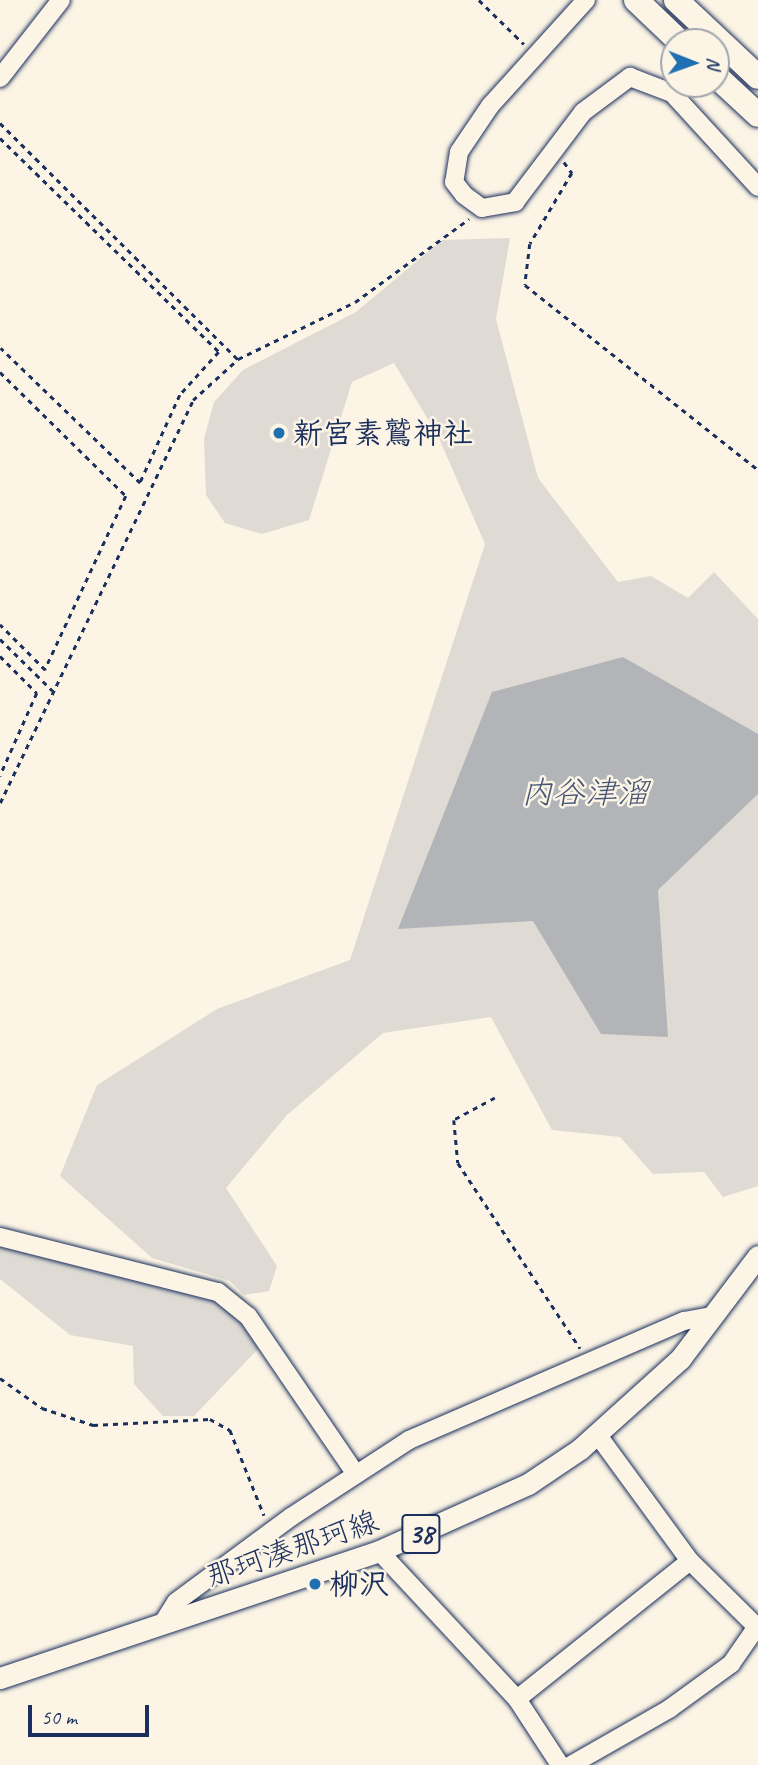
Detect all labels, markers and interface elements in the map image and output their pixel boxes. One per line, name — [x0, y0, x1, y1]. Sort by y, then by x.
north arrow — [660, 28, 730, 98]
text: N — [702, 57, 726, 69]
place label: 新宮素鷲神社 — [293, 415, 473, 451]
marker: 新宮素鷲神社 — [271, 425, 287, 441]
water label: 内谷津溜 — [521, 774, 649, 812]
street label: 那珂湊那珂線 — [201, 1503, 383, 1595]
road number: 38 — [400, 1510, 442, 1558]
place label: 柳沢 — [329, 1566, 389, 1602]
marker: 柳沢 — [307, 1576, 323, 1592]
scale bar — [32, 1692, 152, 1736]
text: 50 m — [41, 1704, 77, 1730]

